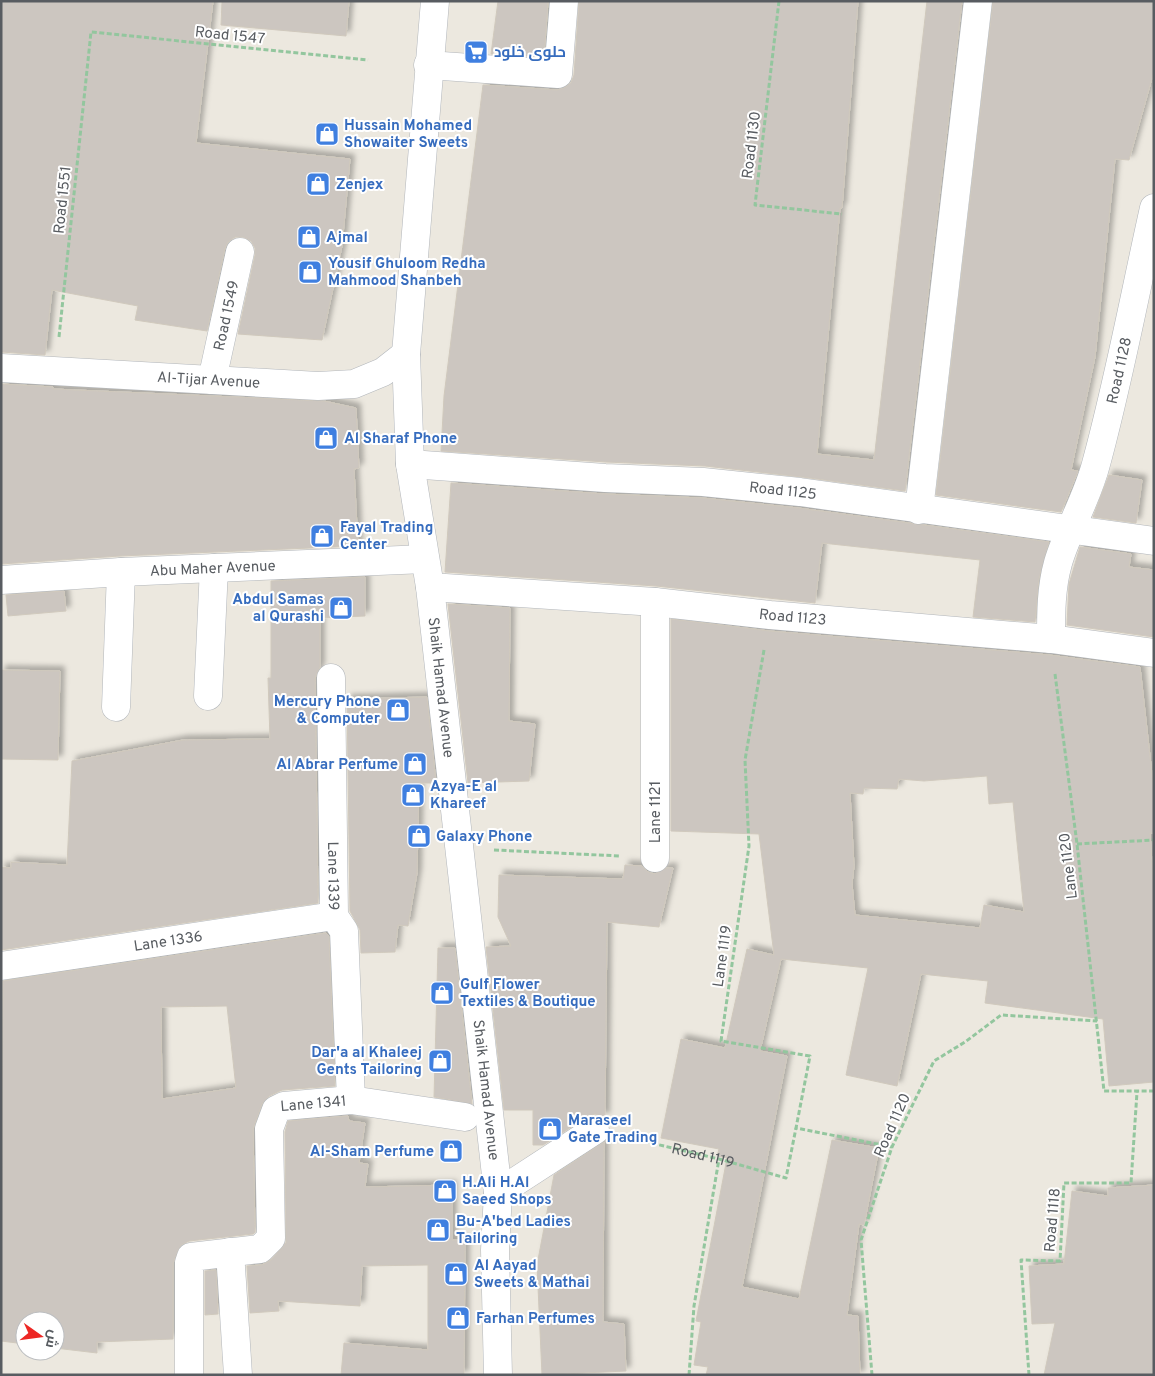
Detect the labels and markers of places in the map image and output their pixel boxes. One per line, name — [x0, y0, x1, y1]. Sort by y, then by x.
supermarket icon: حلوى خلود — [463, 39, 489, 65]
place label: حلوى خلود — [494, 44, 566, 63]
place label: Hussain Mohamed Showaiter Sweets — [344, 117, 472, 153]
shop icon: Hussain Mohamed Showaiter Sweets — [314, 121, 340, 147]
shop icon: Zenjex — [305, 171, 331, 197]
place label: Zenjex — [336, 176, 384, 195]
shop icon: Ajmal — [296, 224, 322, 250]
place label: Ajmal — [326, 229, 368, 248]
place label: Yousif Ghuloom Redha Mahmood Shanbeh — [328, 255, 486, 291]
shop icon: Yousif Ghuloom Redha Mahmood Shanbeh — [297, 259, 323, 285]
shop icon: Al Sharaf Phone — [313, 425, 339, 451]
place label: Al Sharaf Phone — [344, 430, 457, 449]
place label: Fayal Trading Center — [340, 519, 433, 555]
shop icon: Fayal Trading Center — [309, 523, 335, 549]
place label: Abdul Samas al Qurashi — [232, 591, 324, 627]
shop icon: Abdul Samas al Qurashi — [328, 595, 354, 621]
place label: Mercury Phone & Computer — [274, 693, 381, 729]
shop icon: Mercury Phone & Computer — [385, 697, 411, 723]
shop icon: Al Abrar Perfume — [402, 751, 428, 777]
place label: Al Abrar Perfume — [276, 756, 398, 775]
place label: Azya-E al Khareef — [430, 778, 497, 814]
shop icon: Azya-E al Khareef — [400, 782, 426, 808]
shop icon: Galaxy Phone — [406, 823, 432, 849]
place label: Galaxy Phone — [436, 828, 532, 847]
place label: Gulf Flower Textiles & Boutique — [460, 976, 596, 1012]
shop icon: Gulf Flower Textiles & Boutique — [429, 980, 455, 1006]
place label: Dar'a al Khaleej Gents Tailoring — [311, 1044, 422, 1080]
shop icon: Dar'a al Khaleej Gents Tailoring — [427, 1048, 453, 1074]
place label: Maraseel Gate Trading — [568, 1112, 657, 1148]
shop icon: Maraseel Gate Trading — [537, 1116, 563, 1142]
shop icon: Al-Sham Perfume — [438, 1138, 464, 1164]
place label: Al-Sham Perfume — [310, 1143, 434, 1162]
place label: H.Ali H.Al Saeed Shops — [462, 1174, 552, 1210]
shop icon: H.Ali H.Al Saeed Shops — [432, 1178, 458, 1204]
place label: Bu-A'bed Ladies Tailoring — [456, 1213, 571, 1249]
shop icon: Bu-A'bed Ladies Tailoring — [425, 1217, 451, 1243]
place label: Al Aayad Sweets & Mathai — [474, 1257, 589, 1293]
shop icon: Al Aayad Sweets & Mathai — [443, 1261, 469, 1287]
shop icon: Farhan Perfumes — [445, 1305, 471, 1331]
place label: Farhan Perfumes — [476, 1310, 595, 1329]

